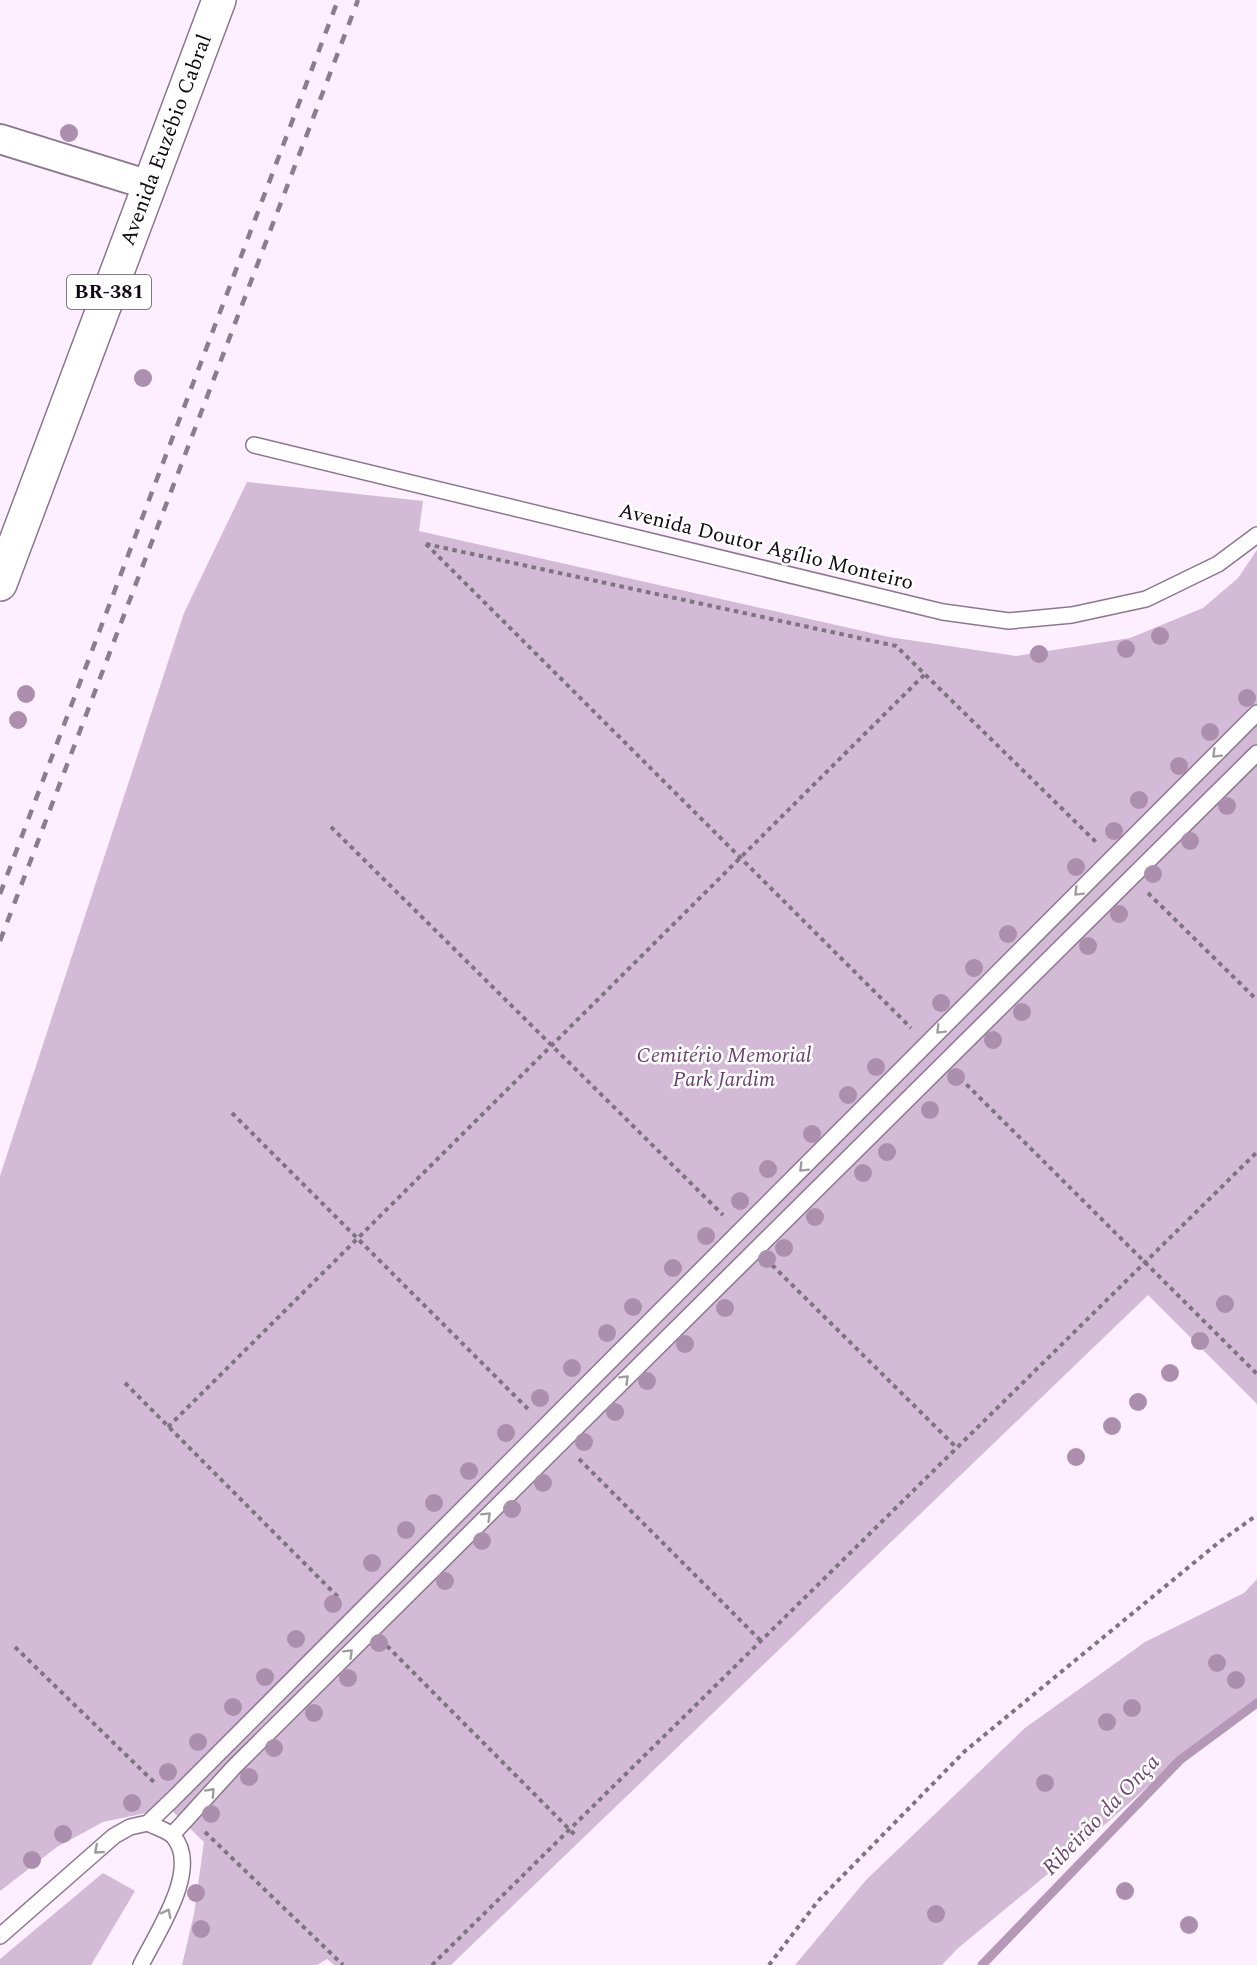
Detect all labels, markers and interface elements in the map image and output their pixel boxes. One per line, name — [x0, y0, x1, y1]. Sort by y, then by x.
street label: Avenida Euzébio Cabral — [112, 30, 221, 251]
road number: BR-381 — [67, 275, 151, 309]
street label: Avenida Doutor Agílio Monteiro — [615, 495, 917, 599]
one-way arrow — [1212, 747, 1222, 758]
one-way arrow — [1075, 885, 1086, 896]
one-way arrow — [937, 1023, 948, 1034]
park label: Cemitério Memorial Park Jardim — [637, 1040, 812, 1096]
one-way arrow — [799, 1161, 810, 1172]
one-way arrow — [618, 1375, 629, 1386]
one-way arrow — [480, 1512, 491, 1523]
one-way arrow — [341, 1650, 352, 1661]
water label: Ribeirão da Onça — [1034, 1747, 1168, 1883]
one-way arrow — [204, 1788, 215, 1799]
one-way arrow — [94, 1843, 105, 1854]
one-way arrow — [159, 1908, 171, 1919]

